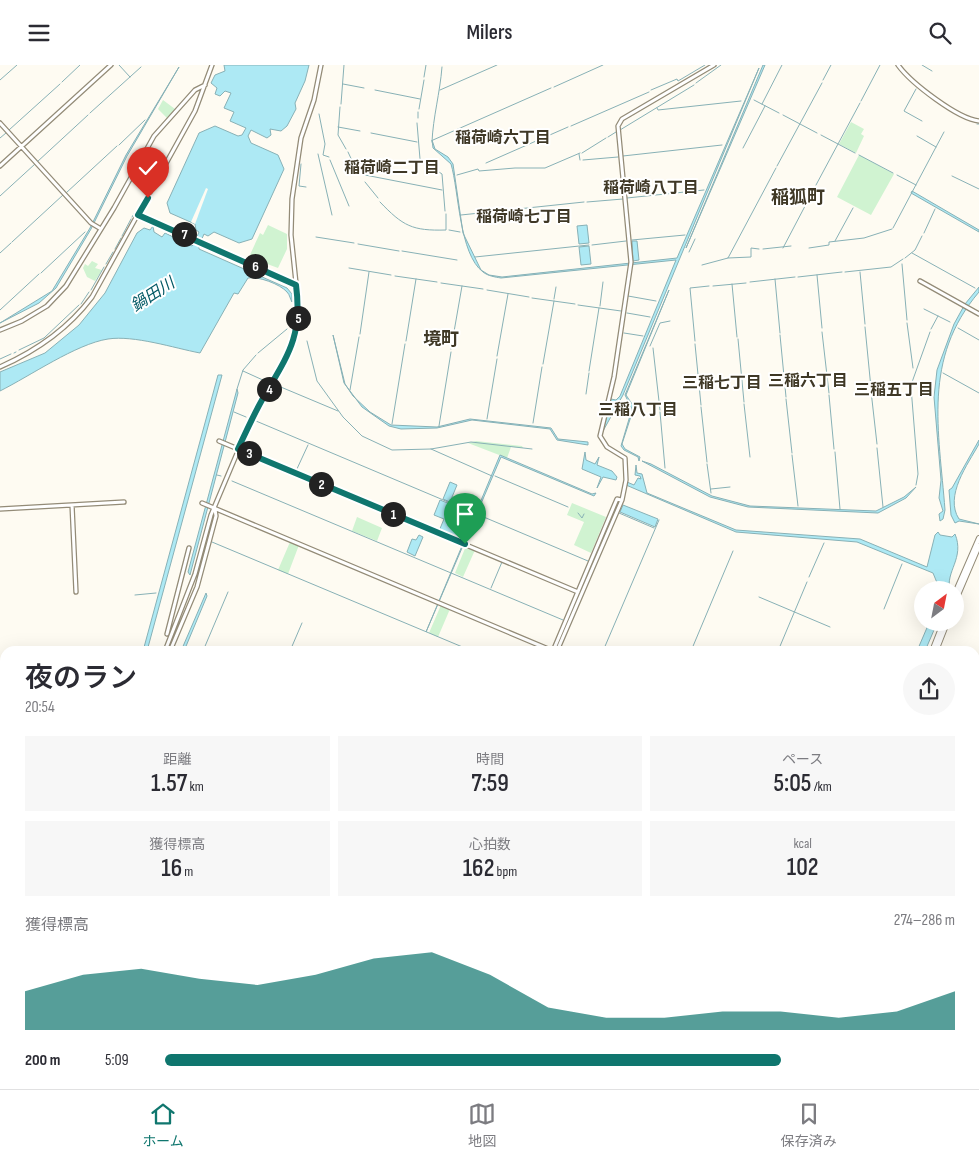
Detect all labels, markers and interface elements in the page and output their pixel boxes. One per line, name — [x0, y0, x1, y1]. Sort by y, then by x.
icon: menu — [25, 19, 53, 47]
text: Milers — [467, 19, 512, 46]
icon: search — [926, 19, 954, 47]
district label: 稲荷崎六丁目 — [455, 129, 551, 148]
pin — [127, 147, 169, 198]
icon: check — [134, 154, 162, 182]
district label: 稲荷崎二丁目 — [344, 159, 440, 178]
district label: 稲荷崎八丁目 — [603, 179, 699, 198]
district label: 稲狐町 — [771, 187, 825, 208]
district label: 稲荷崎七丁目 — [476, 208, 572, 227]
pin: 7 — [172, 221, 196, 247]
text: 7 — [181, 226, 188, 243]
pin: 6 — [242, 253, 268, 279]
text: 6 — [252, 258, 259, 275]
water label: 鍋田川 — [128, 273, 180, 316]
pin: 5 — [286, 305, 310, 331]
text: 5 — [295, 310, 302, 327]
district label: 境町 — [423, 329, 459, 350]
district label: 三稲六丁目 — [768, 372, 848, 391]
district label: 三稲七丁目 — [682, 374, 762, 393]
pin: 4 — [256, 377, 282, 401]
text: 4 — [266, 381, 273, 398]
district label: 三稲五丁目 — [854, 381, 934, 400]
district label: 三稲八丁目 — [598, 401, 678, 420]
pin: 3 — [236, 441, 262, 465]
text: 3 — [246, 445, 253, 462]
pin: 2 — [308, 471, 334, 497]
text: 2 — [318, 476, 325, 493]
pin — [444, 493, 486, 544]
icon: arrive — [451, 500, 479, 528]
pin: 1 — [380, 501, 406, 527]
text: 1 — [391, 506, 396, 523]
north arrow — [914, 581, 964, 631]
map controls — [914, 581, 964, 631]
text: 夜のラン — [25, 662, 137, 695]
button: share — [903, 663, 955, 715]
text: 20:54 — [25, 698, 55, 717]
text: 距離 — [163, 751, 191, 768]
text: 時間 — [476, 751, 504, 768]
text: ペース — [782, 751, 823, 768]
text: 1.57 — [151, 768, 187, 799]
text: 7:59 — [471, 768, 509, 799]
text: 5:05 — [773, 768, 811, 799]
text: km — [187, 778, 204, 795]
text: /km — [811, 778, 832, 795]
text: kcal — [793, 835, 812, 852]
text: 獲得標高 — [149, 836, 205, 853]
text: 心拍数 — [469, 836, 511, 853]
text: 102 — [787, 852, 818, 883]
text: 16 — [161, 853, 182, 884]
text: 162 — [463, 853, 494, 884]
text: m — [182, 863, 193, 880]
text: bpm — [494, 863, 517, 880]
text: 274–286 m — [894, 911, 955, 930]
text: 獲得標高 — [25, 916, 89, 935]
text: 200 m — [25, 1051, 60, 1070]
text: 5:09 — [105, 1051, 129, 1070]
tab: ホーム — [142, 1100, 184, 1150]
tab: 地図 — [468, 1100, 496, 1150]
tab: 保存済み — [781, 1100, 837, 1150]

